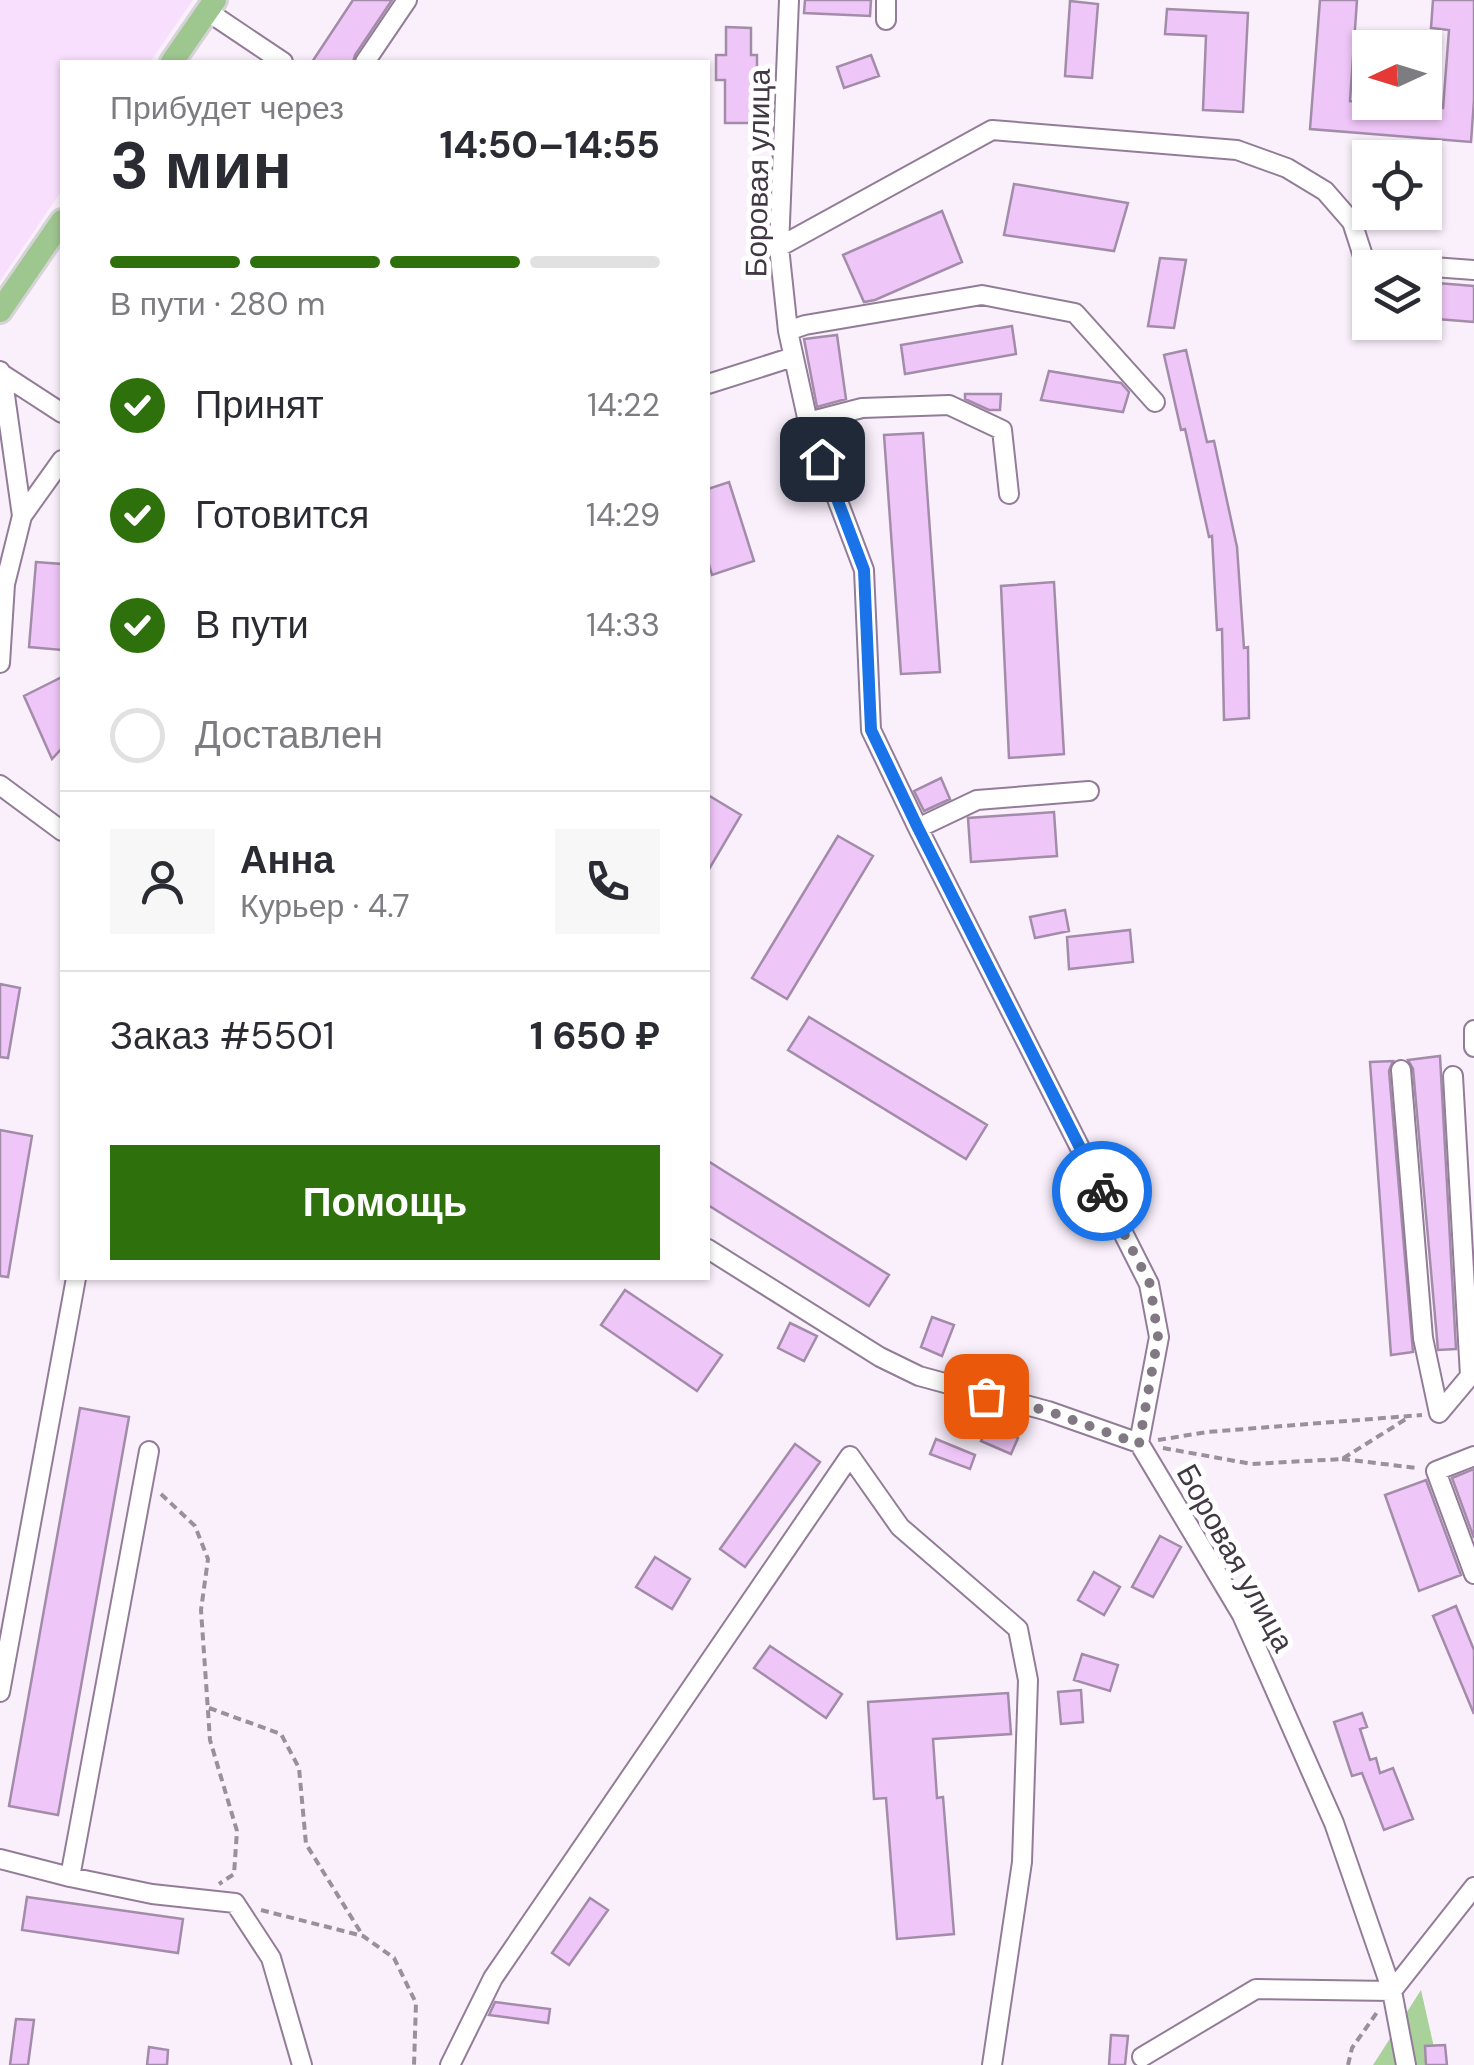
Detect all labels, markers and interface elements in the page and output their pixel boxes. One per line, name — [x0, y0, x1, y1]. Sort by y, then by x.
north arrow — [1352, 30, 1442, 120]
map controls — [1352, 30, 1442, 340]
street label: Боровая улица — [736, 68, 779, 278]
text: Прибудет через — [110, 87, 344, 129]
text: 14:50–14:55 — [440, 120, 660, 170]
text: 3 мин — [110, 124, 292, 208]
button: locate — [1352, 140, 1442, 230]
button: layers — [1352, 250, 1442, 340]
text: В пути · 280 m — [110, 283, 325, 325]
icon: check — [110, 378, 165, 433]
text: Принят — [195, 380, 324, 430]
text: 14:22 — [587, 384, 660, 426]
pin — [780, 417, 865, 502]
icon: home — [795, 432, 850, 487]
icon: check — [110, 488, 165, 543]
text: Готовится — [195, 490, 369, 540]
text: 14:29 — [586, 494, 660, 536]
icon: check — [110, 598, 165, 653]
text: В пути — [195, 600, 309, 650]
text: 14:33 — [586, 604, 660, 646]
text: Доставлен — [195, 710, 383, 760]
button: person — [110, 829, 215, 934]
button: phone — [555, 829, 660, 934]
text: Анна — [240, 835, 334, 885]
text: Курьер · 4.7 — [240, 885, 410, 927]
text: Заказ #5501 — [110, 1011, 335, 1061]
text: 1 650 ₽ — [530, 1011, 660, 1061]
courier — [1052, 1141, 1152, 1241]
button: Помощь — [110, 1145, 660, 1260]
icon: bike — [1075, 1164, 1130, 1219]
pin — [944, 1354, 1029, 1439]
icon: bag — [959, 1369, 1014, 1424]
street label: Боровая улица — [1168, 1457, 1303, 1659]

